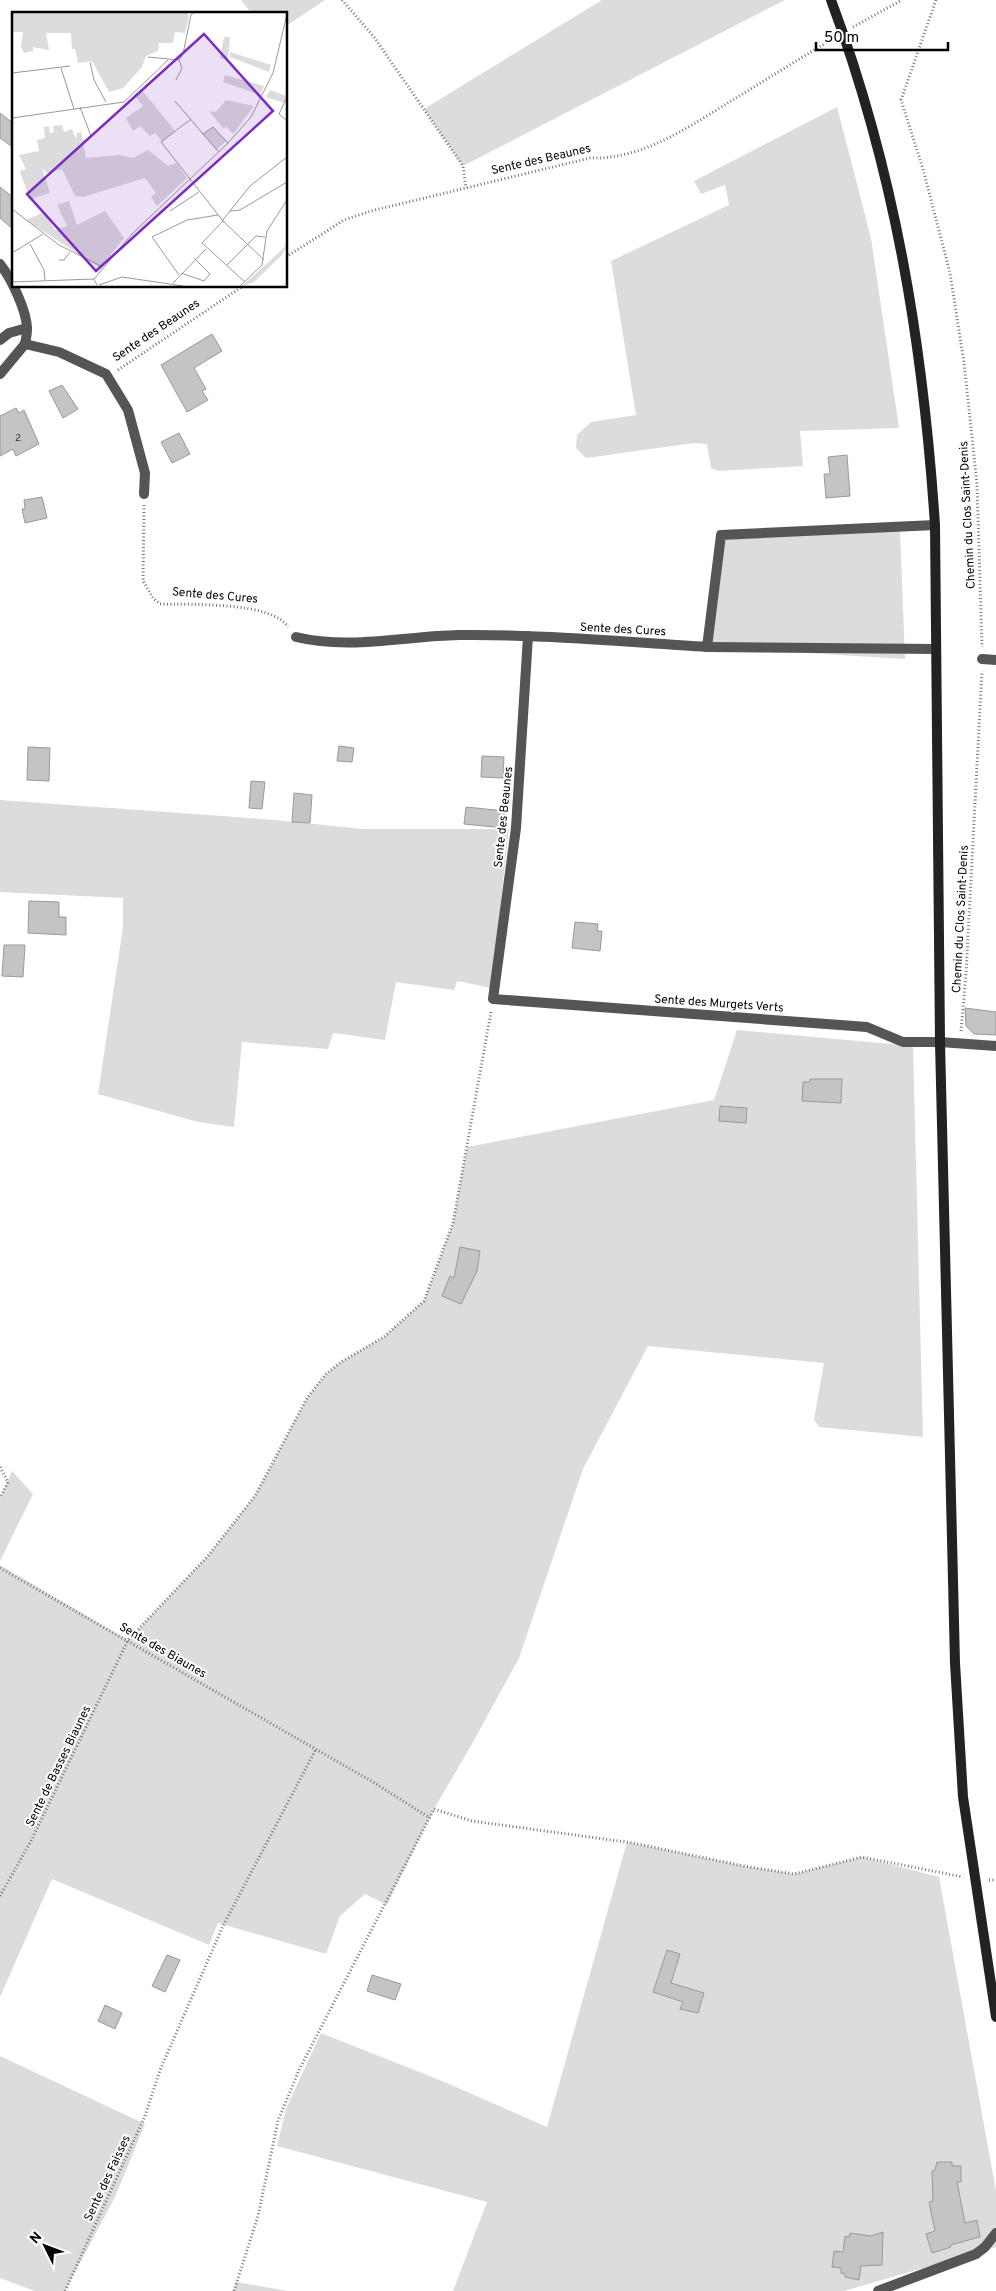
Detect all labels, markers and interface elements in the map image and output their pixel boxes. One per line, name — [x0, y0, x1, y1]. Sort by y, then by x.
inset map — [12, 12, 288, 288]
scale bar — [816, 20, 948, 52]
text: 50 m — [824, 29, 859, 48]
street label: Sente des Beaunes — [490, 141, 593, 179]
street label: Sente des Beaunes — [110, 296, 203, 366]
house number: 2 — [15, 432, 21, 445]
street label: Chemin du Clos Saint-Denis — [956, 441, 980, 589]
street label: Sente des Cures — [171, 584, 259, 608]
street label: Sente des Cures — [579, 620, 666, 640]
street label: Sente des Beaunes — [491, 766, 517, 869]
street label: Chemin du Clos Saint-Denis — [949, 845, 973, 993]
street label: Sente des Murgets Verts — [654, 991, 784, 1017]
street label: Sente des Biaunes — [116, 1619, 209, 1682]
street label: Sente de Basses Biaunes — [23, 1703, 95, 1830]
street label: Sente des Faisses — [81, 2133, 135, 2224]
north arrow — [20, 2221, 70, 2271]
text: N — [27, 2229, 46, 2248]

